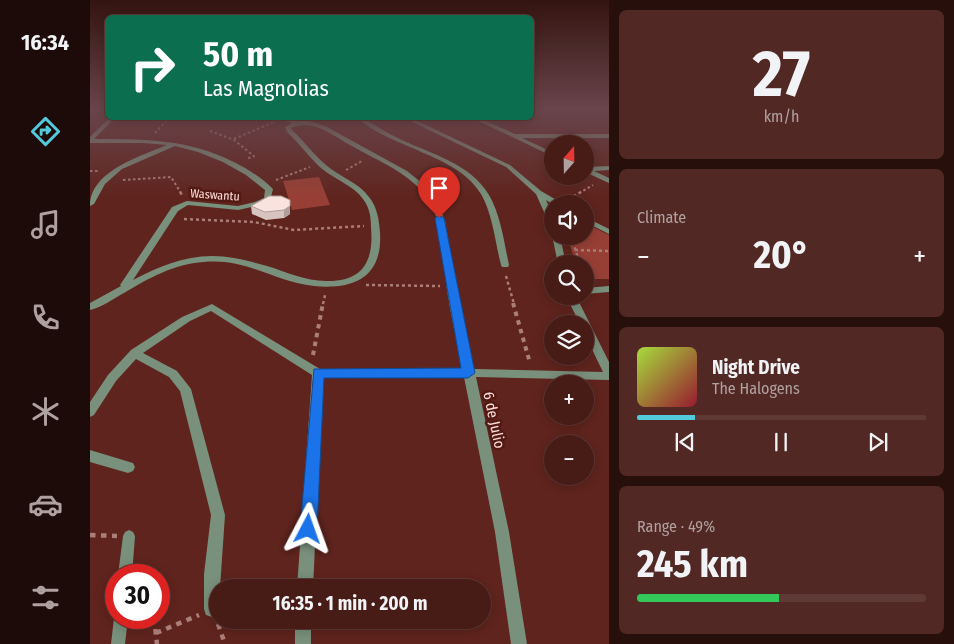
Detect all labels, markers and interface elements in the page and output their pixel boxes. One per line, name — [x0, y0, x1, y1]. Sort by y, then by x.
text: 16:34 — [21, 29, 69, 56]
text: 50 m — [203, 33, 273, 75]
icon: right — [120, 35, 185, 100]
text: 27 — [753, 35, 810, 113]
text: Las Magnolias — [203, 75, 329, 102]
text: km/h — [764, 107, 799, 126]
icon: directions — [28, 114, 63, 149]
north arrow — [544, 135, 594, 185]
map controls — [544, 135, 594, 485]
pin — [418, 167, 460, 218]
icon: arrive — [425, 174, 453, 202]
street label: Waswantu — [190, 186, 240, 204]
button: sound — [544, 195, 594, 245]
icon: music — [28, 207, 63, 242]
text: Climate — [637, 208, 686, 227]
text: 20° — [753, 232, 810, 278]
text: − — [637, 240, 650, 273]
text: + — [913, 240, 926, 273]
button: search — [544, 255, 594, 305]
icon: phone — [28, 300, 63, 335]
button: layers — [544, 315, 594, 365]
text: Night Drive — [712, 356, 800, 379]
button: + — [544, 375, 594, 425]
text: The Halogens — [712, 379, 800, 398]
street label: 6 de Julio — [479, 390, 509, 450]
icon: climate — [28, 394, 63, 429]
icon: previous — [671, 428, 699, 456]
icon: pause — [767, 428, 795, 456]
icon: next — [864, 428, 892, 456]
button: − — [544, 435, 594, 485]
icon: car — [28, 487, 63, 522]
position arrow — [281, 502, 333, 554]
text: Range · 49% — [637, 517, 715, 536]
text: 245 km — [637, 541, 748, 587]
speed limit sign: 30 — [105, 564, 170, 629]
icon: filters — [28, 580, 63, 615]
text: 16:35 · 1 min · 200 m — [273, 592, 427, 615]

